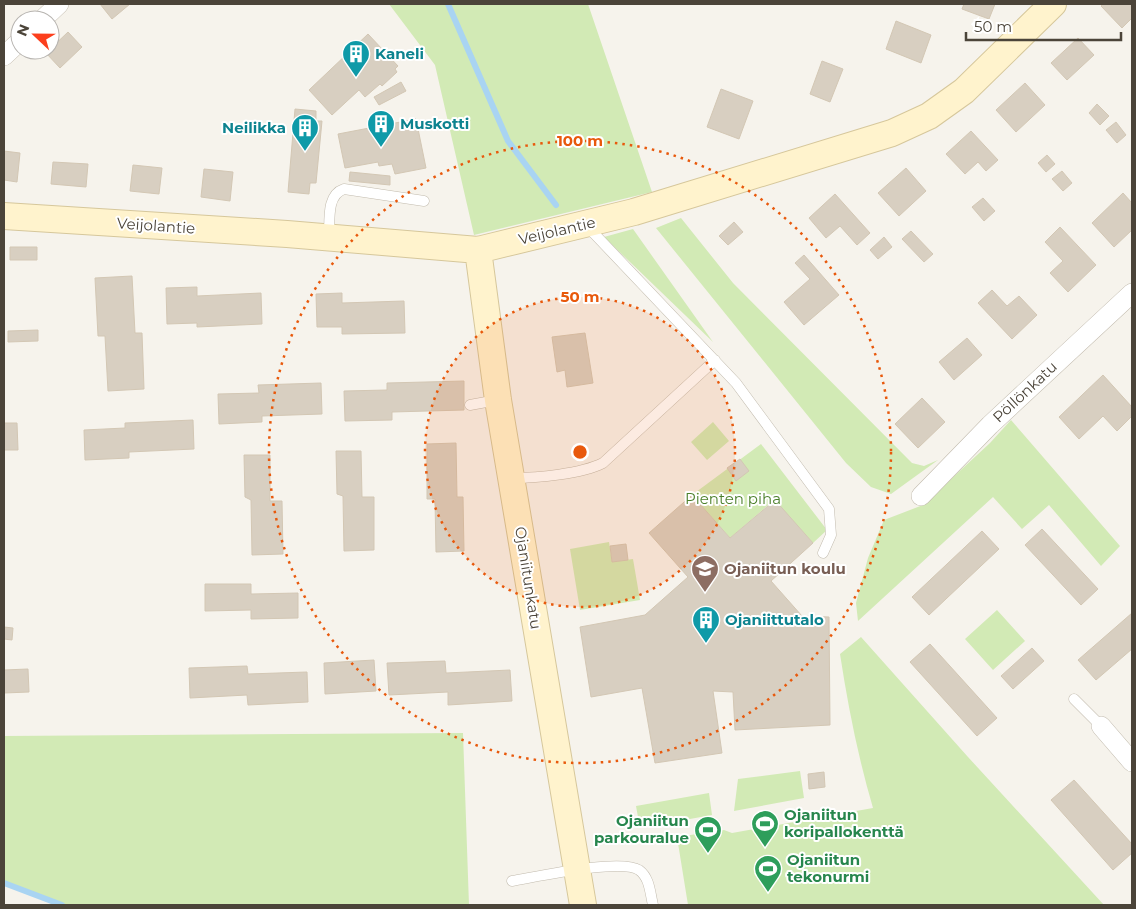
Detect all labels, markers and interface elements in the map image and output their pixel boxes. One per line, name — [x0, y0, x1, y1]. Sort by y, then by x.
north arrow — [10, 10, 60, 60]
scale bar — [966, 10, 1121, 42]
text: 50 m — [974, 17, 1012, 36]
text: N — [12, 22, 33, 39]
building icon: Kaneli — [341, 39, 371, 78]
place label: Kaneli — [375, 44, 424, 63]
building icon: Muskotti — [366, 109, 396, 148]
building icon: Neilikka — [290, 113, 320, 152]
place label: Muskotti — [400, 114, 469, 133]
place label: Neilikka — [222, 118, 286, 137]
text: 100 m — [557, 131, 603, 150]
street label: Veijolantie — [517, 212, 597, 249]
street label: Veijolantie — [116, 213, 196, 238]
text: 50 m — [560, 287, 600, 306]
street label: Pöllönkatu — [988, 357, 1061, 426]
centre of rings — [571, 443, 589, 461]
park label: Pienten piha — [685, 489, 781, 508]
street label: Ojaniitunkatu — [511, 525, 546, 631]
school or university icon: Ojaniitun koulu — [690, 554, 720, 593]
place label: Ojaniitun koulu — [724, 559, 846, 578]
building icon: Ojaniittutalo — [691, 605, 721, 644]
place label: Ojaniittutalo — [725, 610, 824, 629]
place label: Ojaniitun koripallokenttä — [784, 805, 904, 841]
sports icon: Ojaniitun koripallokenttä — [750, 809, 780, 848]
place label: Ojaniitun parkouralue — [594, 811, 689, 847]
sports icon: Ojaniitun parkouralue — [693, 815, 723, 854]
place label: Ojaniitun tekonurmi — [787, 850, 869, 886]
sports icon: Ojaniitun tekonurmi — [753, 854, 783, 893]

